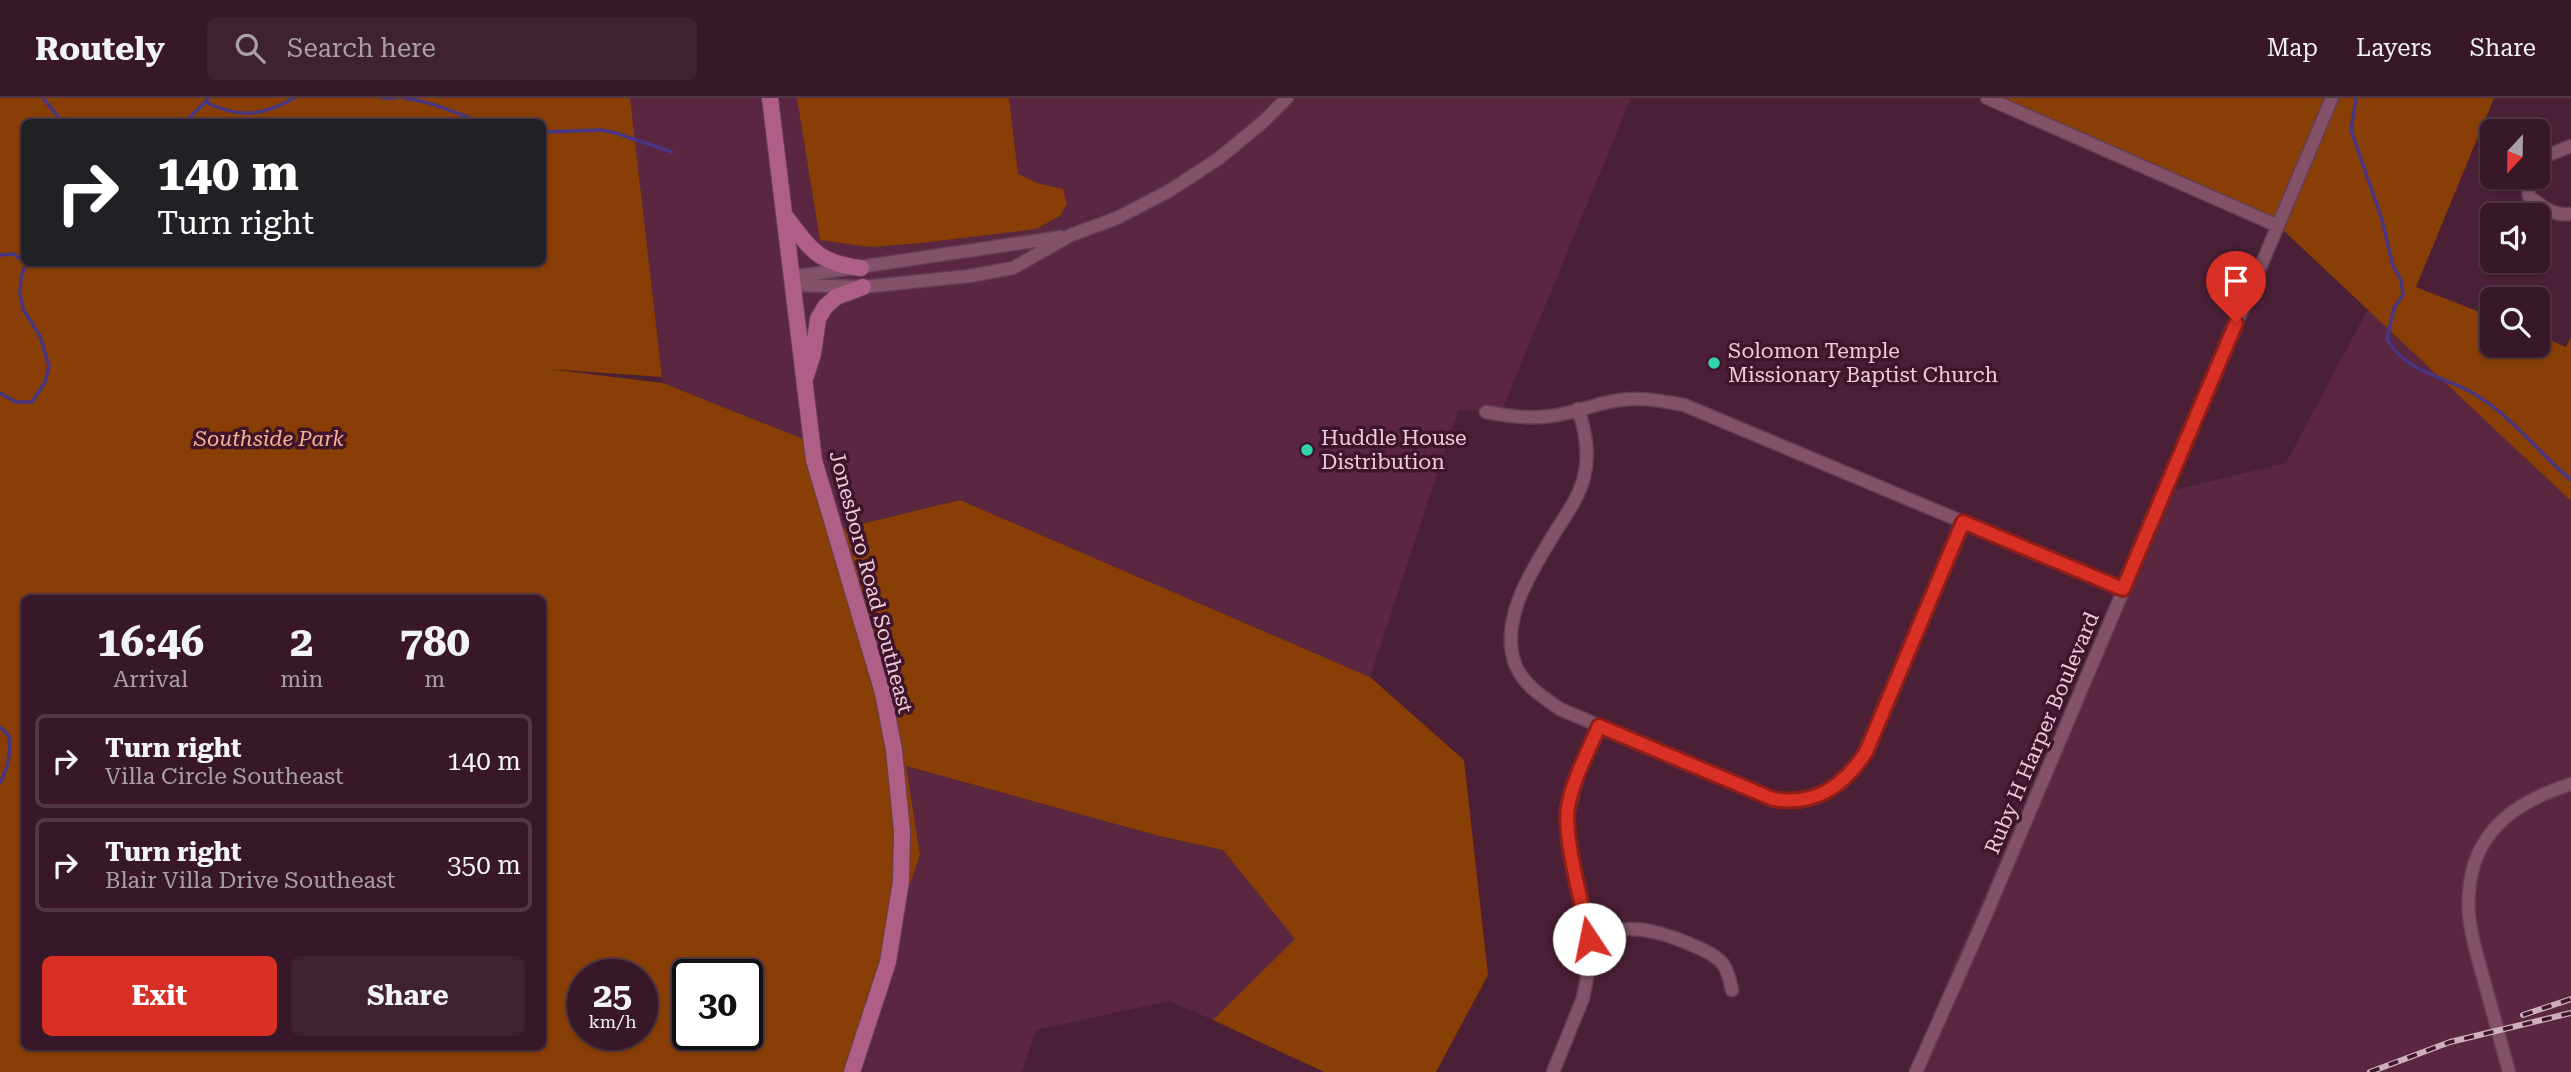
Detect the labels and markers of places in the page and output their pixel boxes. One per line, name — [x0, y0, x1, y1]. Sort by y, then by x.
pin — [2206, 251, 2266, 323]
place label: Solomon Temple Missionary Baptist Church — [1728, 339, 1998, 387]
marker: Solomon Temple Missionary Baptist Church — [1706, 355, 1722, 371]
place label: Huddle House Distribution — [1321, 426, 1466, 474]
marker: Huddle House Distribution — [1299, 442, 1315, 458]

